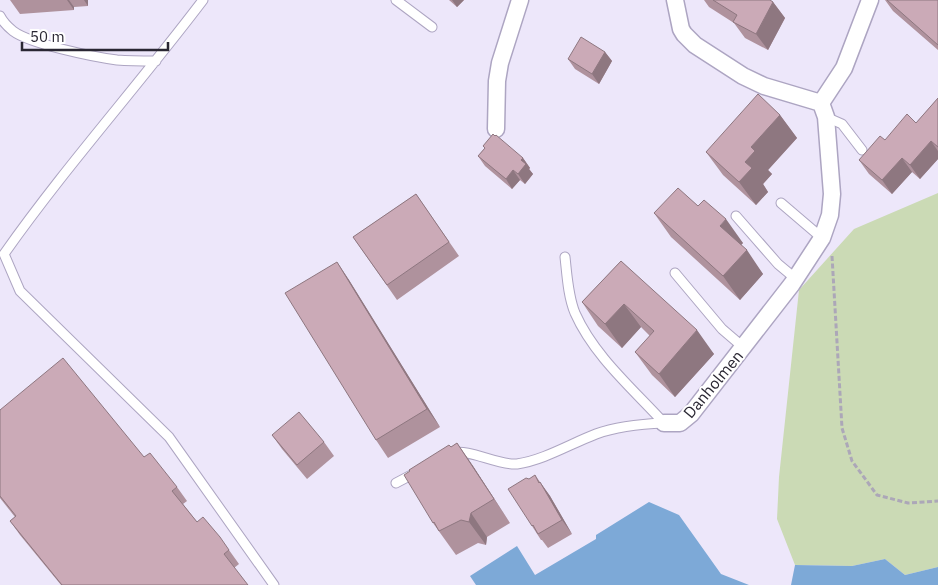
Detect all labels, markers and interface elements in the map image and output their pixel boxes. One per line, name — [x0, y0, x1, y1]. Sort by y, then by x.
scale bar — [22, 20, 169, 52]
text: 50 m — [30, 27, 65, 46]
street label: Danholmen — [679, 346, 747, 422]

